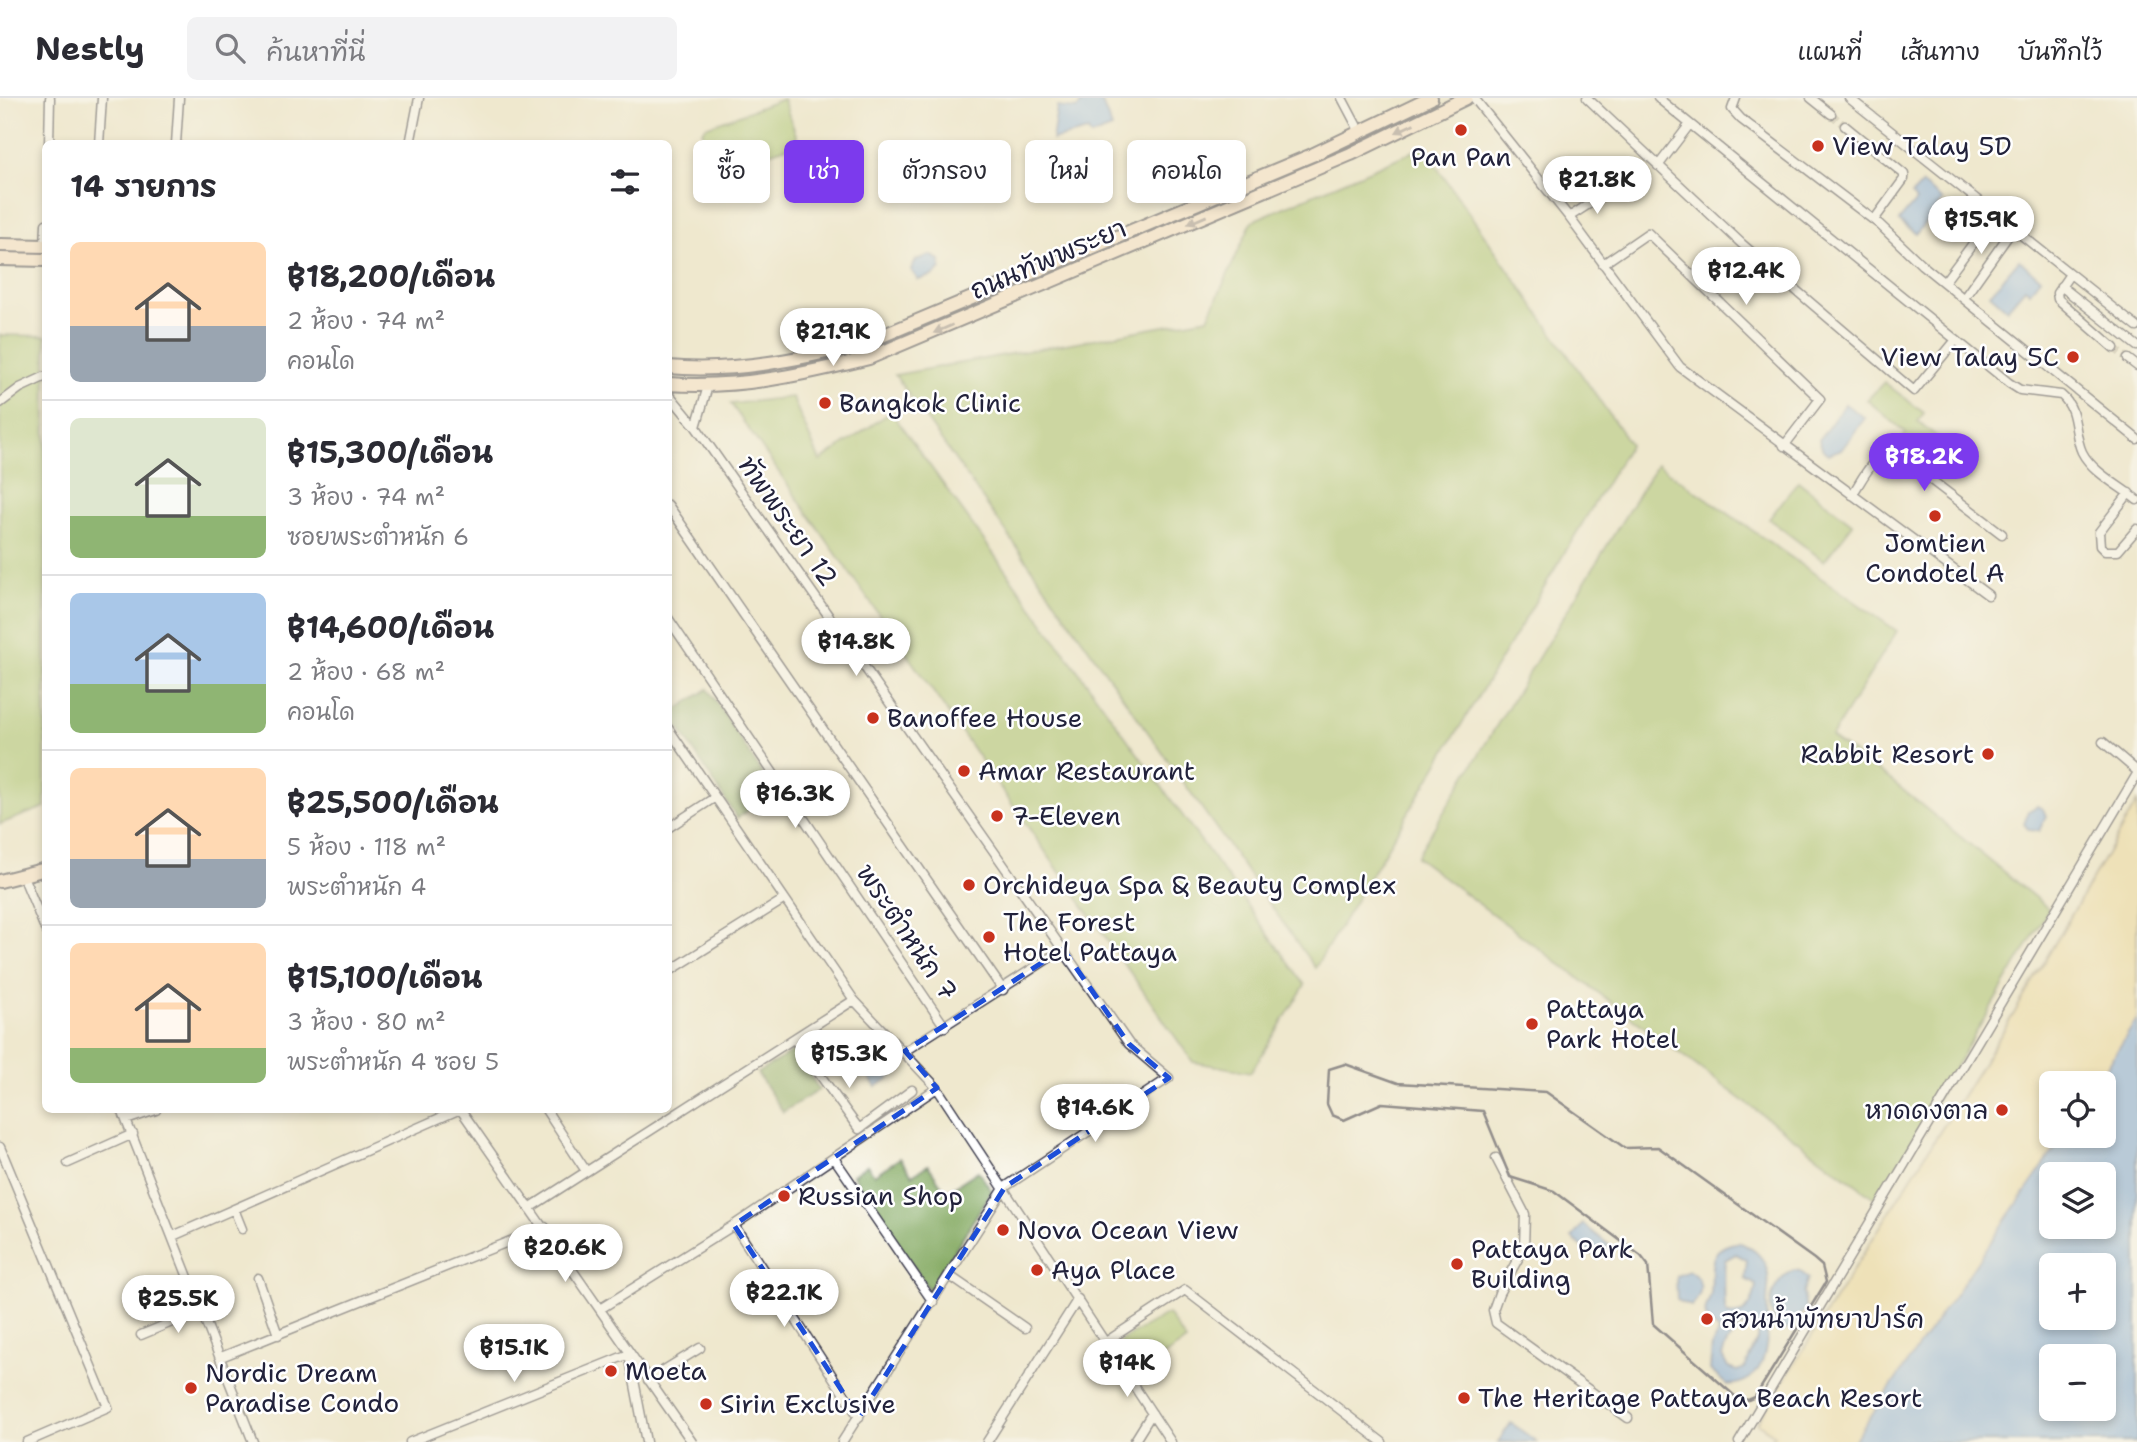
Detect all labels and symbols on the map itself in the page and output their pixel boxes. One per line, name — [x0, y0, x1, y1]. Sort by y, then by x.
one-way arrow — [1395, 122, 1415, 133]
marker: Pan Pan — [1453, 122, 1469, 138]
place label: View Talay 5D — [1832, 128, 2012, 163]
marker: View Talay 5D — [1810, 138, 1826, 154]
place label: Pan Pan — [1411, 139, 1511, 174]
pin: ฿21.8K — [1540, 156, 1654, 216]
pin: ฿15.9K — [1924, 197, 2038, 256]
street label: ถนนทัพพระยา — [964, 210, 1131, 307]
one-way arrow — [1187, 214, 1207, 226]
pin: ฿12.4K — [1689, 248, 1803, 307]
pin: ฿21.9K — [776, 308, 890, 368]
one-way arrow — [933, 323, 953, 335]
place label: View Talay 5C — [1881, 339, 2059, 374]
marker: View Talay 5C — [2065, 349, 2081, 365]
place label: Bangkok Clinic — [839, 385, 1021, 420]
marker: Bangkok Clinic — [817, 395, 833, 411]
pin: ฿18.2K — [1867, 434, 1981, 493]
street label: ทัพพระยา 12 — [730, 448, 846, 593]
marker: Jomtien Condotel A — [1927, 508, 1943, 524]
place label: Jomtien Condotel A — [1865, 525, 2005, 590]
pin: ฿14.8K — [799, 618, 913, 678]
place label: Banoffee House — [887, 700, 1082, 735]
marker: Banoffee House — [865, 710, 881, 726]
place label: Rabbit Resort — [1800, 736, 1974, 771]
marker: Rabbit Resort — [1980, 746, 1996, 762]
place label: Amar Restaurant — [978, 753, 1195, 788]
marker: Amar Restaurant — [956, 763, 972, 779]
pin: ฿16.3K — [738, 770, 852, 830]
place label: 7-Eleven — [1011, 798, 1121, 833]
marker: 7-Eleven — [989, 808, 1005, 824]
street label: พระตำหนัก 7 — [849, 857, 966, 1007]
place label: Orchideya Spa & Beauty Complex — [983, 867, 1396, 902]
marker: Orchideya Spa & Beauty Complex — [961, 877, 977, 893]
place label: The Forest Hotel Pattaya — [1003, 904, 1177, 969]
marker: The Forest Hotel Pattaya — [981, 929, 997, 945]
place label: Pattaya Park Hotel — [1546, 991, 1678, 1056]
marker: Pattaya Park Hotel — [1524, 1016, 1540, 1032]
pin: ฿15.3K — [792, 1030, 906, 1090]
pin: ฿14.6K — [1038, 1084, 1152, 1144]
place label: หาดดงตาล — [1865, 1092, 1988, 1127]
marker: หาดดงตาล — [1994, 1102, 2010, 1118]
place label: Russian Shop — [798, 1178, 963, 1213]
marker: Russian Shop — [776, 1188, 792, 1204]
place label: Nova Ocean View — [1017, 1212, 1239, 1247]
marker: Nova Ocean View — [995, 1222, 1011, 1238]
pin: ฿20.6K — [508, 1224, 622, 1284]
place label: Pattaya Park Building — [1471, 1231, 1634, 1296]
place label: Aya Place — [1051, 1252, 1176, 1287]
marker: Pattaya Park Building — [1449, 1256, 1465, 1272]
marker: Aya Place — [1029, 1262, 1045, 1278]
pin: ฿22.1K — [727, 1270, 841, 1329]
pin: ฿25.5K — [121, 1276, 235, 1335]
place label: สวนน้ำพัทยาปาร์ค — [1721, 1296, 1924, 1336]
marker: สวนน้ำพัทยาปาร์ค — [1699, 1311, 1715, 1327]
pin: ฿15.1K — [457, 1324, 571, 1384]
pin: ฿14K — [1086, 1340, 1168, 1399]
place label: Moeta — [625, 1353, 707, 1388]
place label: Nordic Dream Paradise Condo — [205, 1355, 399, 1420]
marker: Moeta — [603, 1363, 619, 1379]
marker: Nordic Dream Paradise Condo — [183, 1380, 199, 1396]
place label: The Heritage Pattaya Beach Resort — [1478, 1380, 1922, 1415]
place label: Sirin Exclusive — [720, 1386, 896, 1421]
marker: The Heritage Pattaya Beach Resort — [1456, 1390, 1472, 1406]
marker: Sirin Exclusive — [698, 1396, 714, 1412]

